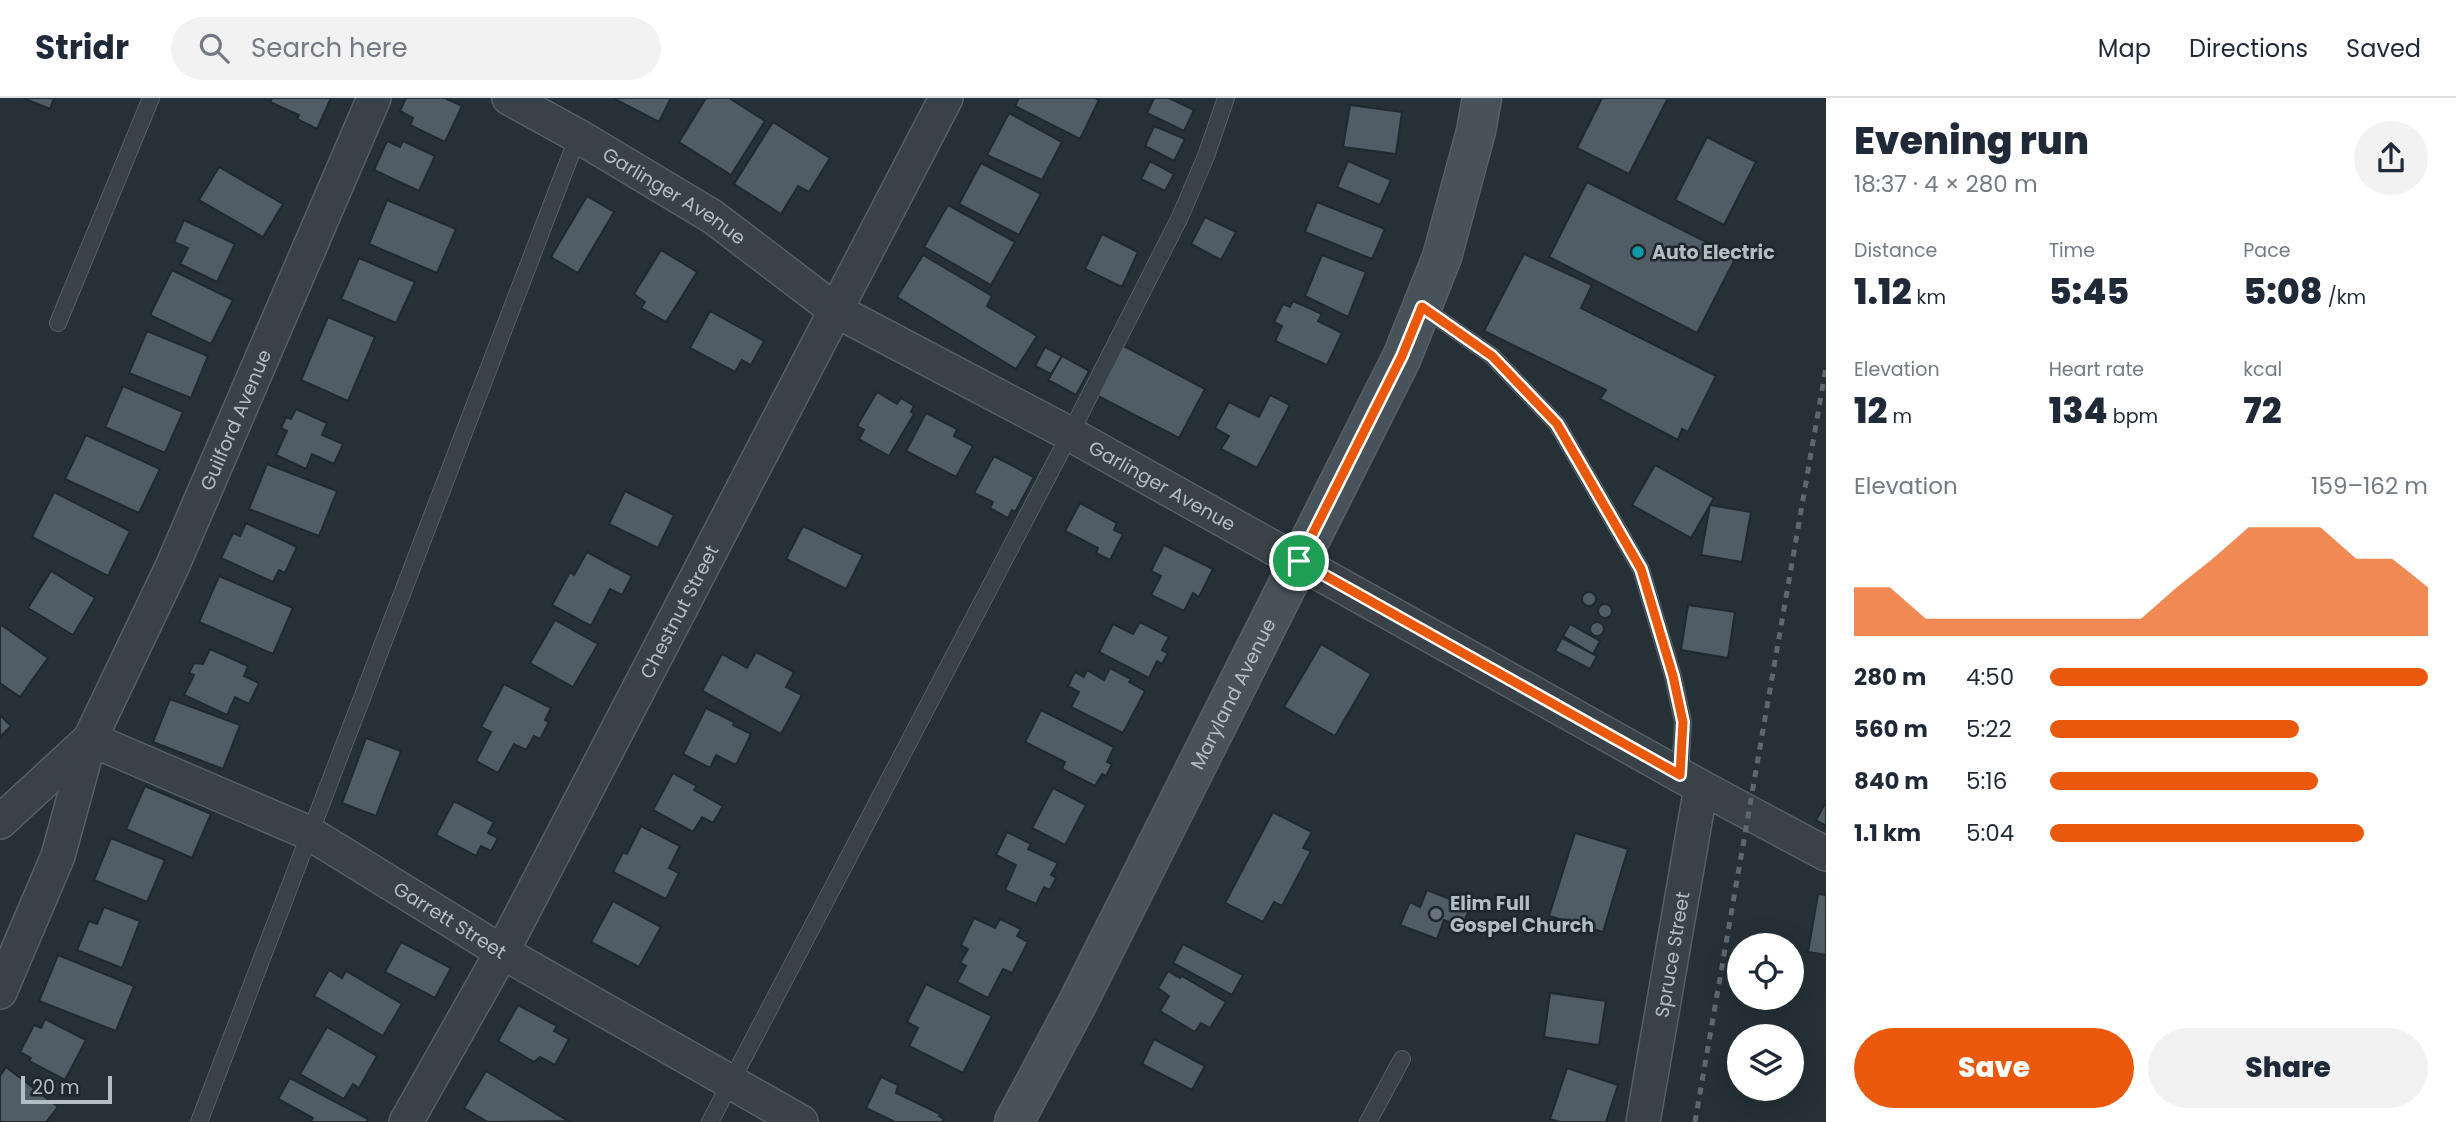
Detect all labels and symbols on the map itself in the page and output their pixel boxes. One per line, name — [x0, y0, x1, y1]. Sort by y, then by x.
street label: Garlinger Avenue — [598, 140, 751, 251]
place label: Auto Electric — [1652, 239, 1775, 266]
marker: Auto Electric — [1630, 244, 1646, 260]
street label: Guilford Avenue — [193, 345, 278, 495]
street label: Garlinger Avenue — [1084, 434, 1241, 538]
pin — [1269, 531, 1329, 591]
street label: Chestnut Street — [633, 540, 725, 683]
street label: Maryland Avenue — [1184, 613, 1282, 774]
street label: Garrett Street — [388, 875, 512, 965]
street label: Spruce Street — [1648, 889, 1696, 1020]
place label: Elim Full Gospel Church — [1450, 890, 1594, 939]
marker: Elim Full Gospel Church — [1428, 906, 1444, 922]
scale bar — [21, 1073, 112, 1105]

